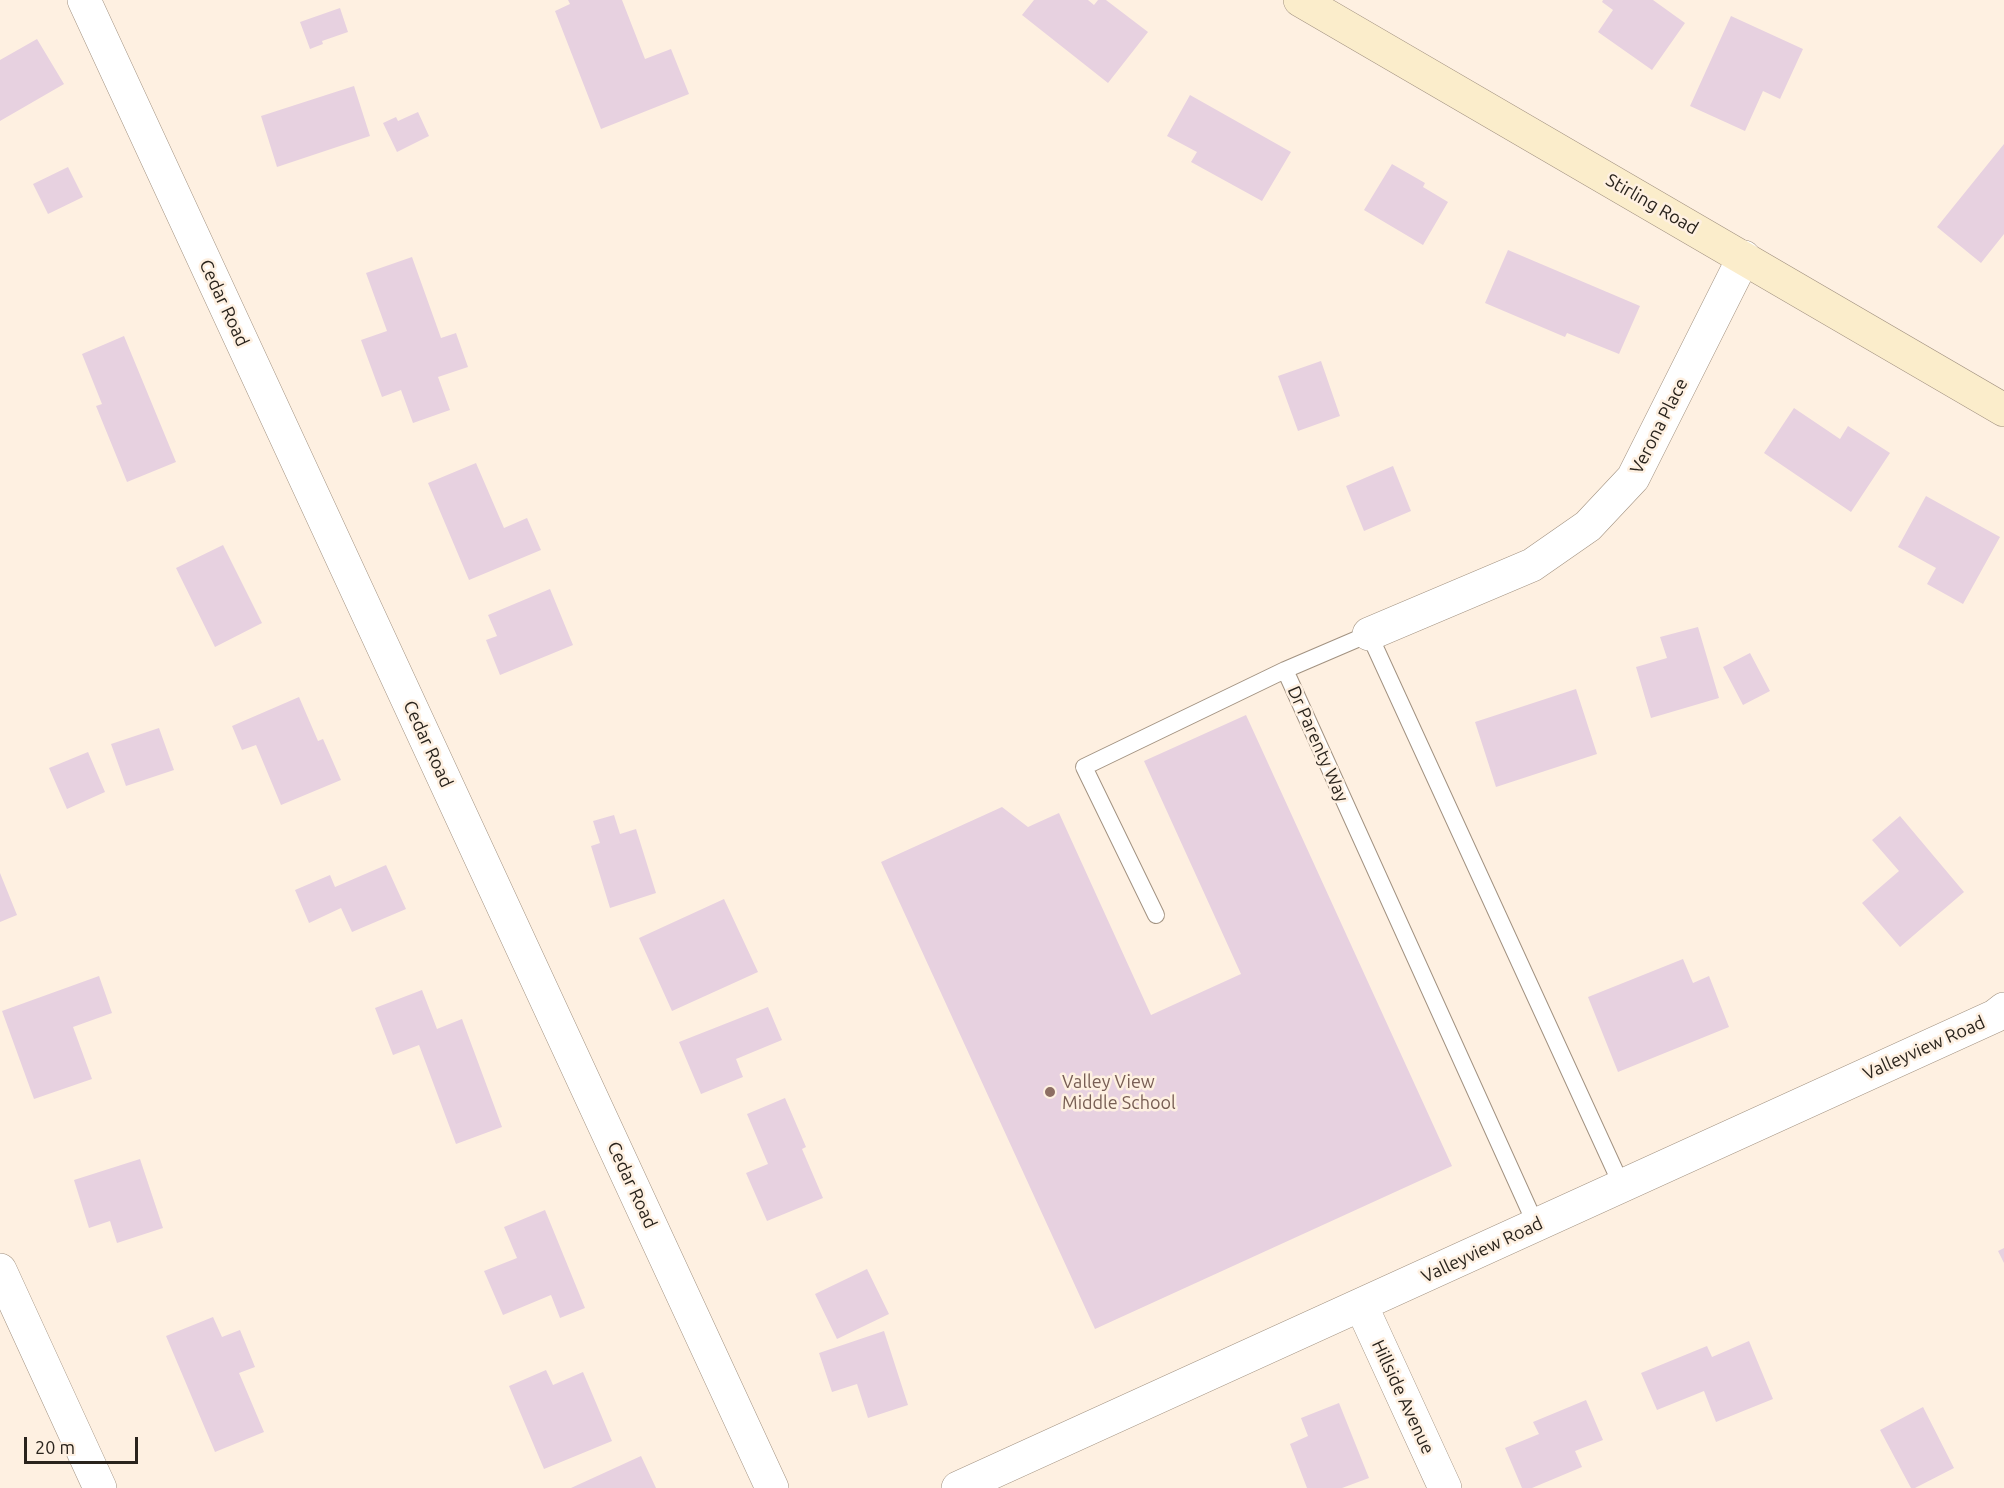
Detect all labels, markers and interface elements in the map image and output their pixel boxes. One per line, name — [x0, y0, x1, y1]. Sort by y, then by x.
street label: Stirling Road — [1602, 169, 1702, 239]
street label: Cedar Road — [195, 256, 253, 350]
street label: Verona Place — [1626, 374, 1692, 478]
street label: Dr Parenty Way — [1283, 683, 1353, 805]
street label: Cedar Road — [399, 697, 457, 791]
street label: Valleyview Road — [1860, 1011, 1988, 1085]
place label: Valley View Middle School — [1062, 1071, 1176, 1114]
marker: Valley View Middle School — [1043, 1085, 1057, 1099]
street label: Cedar Road — [603, 1138, 661, 1232]
street label: Valleyview Road — [1418, 1212, 1546, 1288]
street label: Hillside Avenue — [1367, 1336, 1439, 1458]
scale bar — [27, 1425, 141, 1463]
text: 20 m — [35, 1437, 75, 1457]

